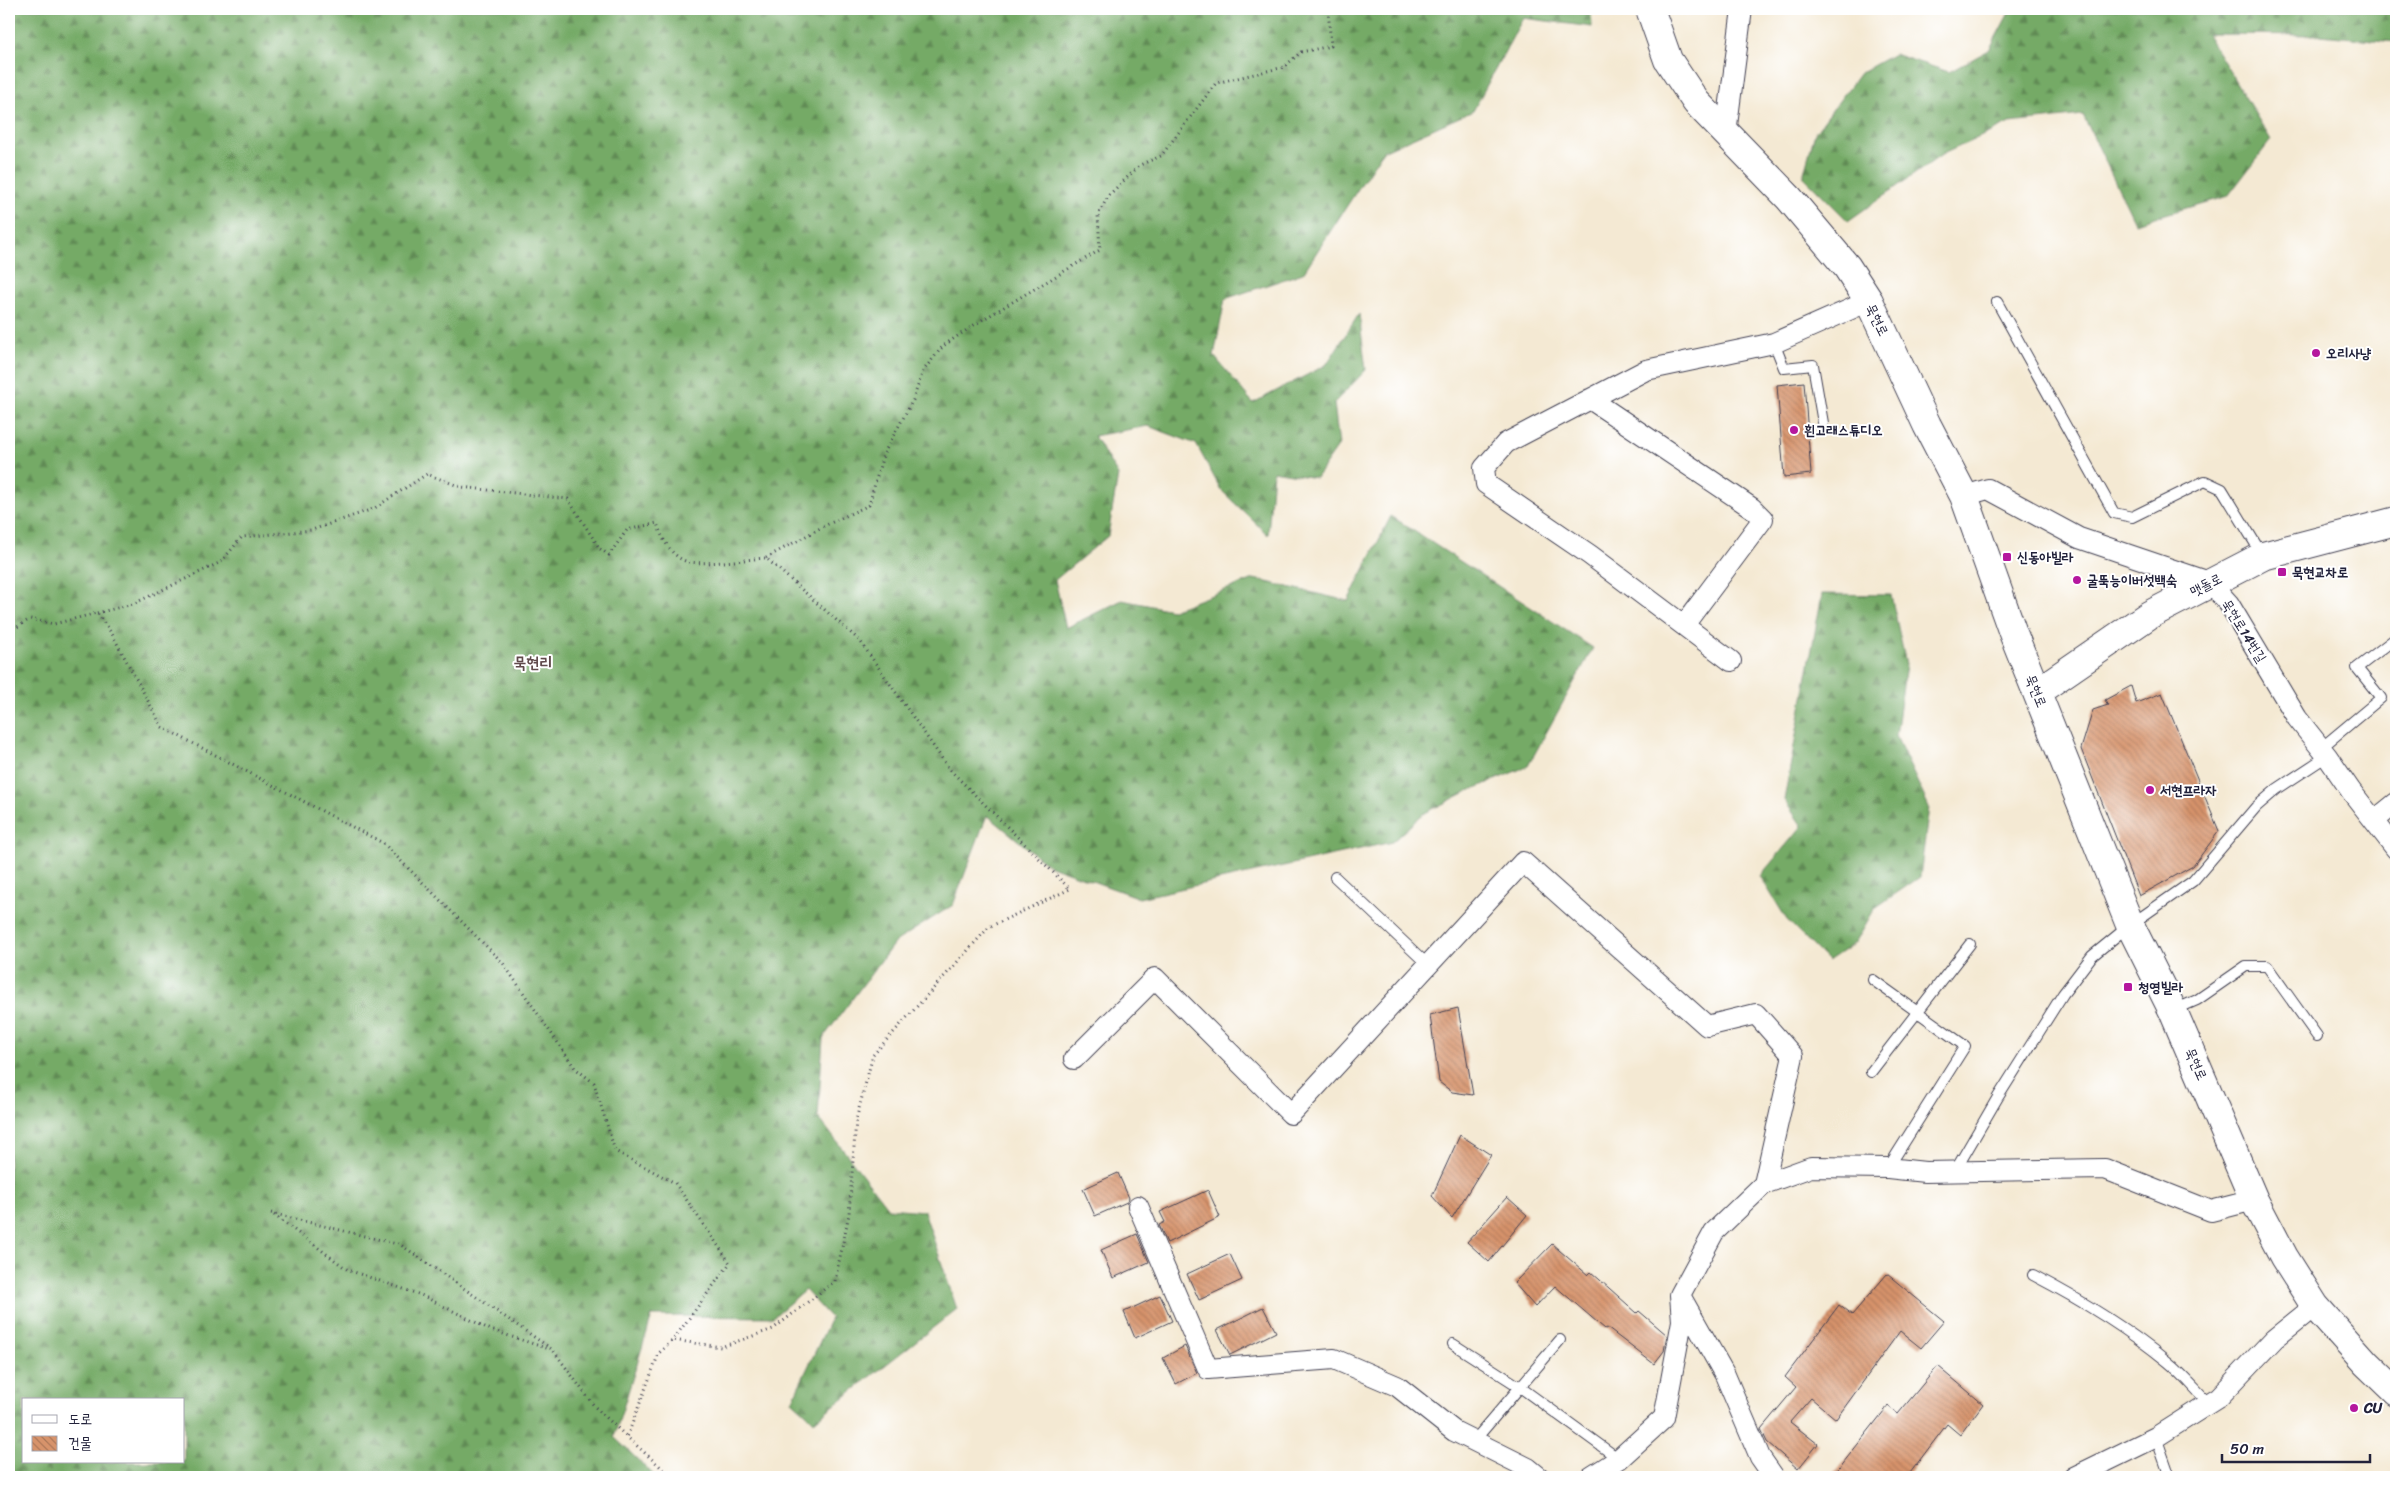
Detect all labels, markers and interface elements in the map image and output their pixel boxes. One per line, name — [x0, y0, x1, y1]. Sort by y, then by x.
street label: 묵현로 — [1858, 299, 1896, 341]
place label: 오리사냥 — [2326, 341, 2372, 366]
marker: 오리사냥 — [2310, 347, 2322, 359]
place label: 흰고래스튜디오 — [1804, 418, 1883, 443]
marker: 흰고래스튜디오 — [1788, 424, 1800, 436]
place label: 신동아빌라 — [2017, 545, 2074, 570]
marker: 신동아빌라 — [2001, 551, 2013, 563]
place label: 묵현교차로 — [2292, 560, 2348, 585]
street label: 맷돌로 — [2185, 566, 2227, 604]
marker: 묵현교차로 — [2276, 566, 2288, 578]
place label: 굴뚝능이버섯백숙 — [2087, 568, 2177, 593]
marker: 굴뚝능이버섯백숙 — [2071, 574, 2083, 586]
street label: 묵현로14번길 — [2215, 594, 2274, 668]
district label: 묵현리 — [514, 648, 552, 677]
street label: 묵현로 — [2018, 671, 2054, 711]
place label: 서현프라자 — [2160, 778, 2217, 803]
marker: 서현프라자 — [2144, 784, 2156, 796]
place label: 청영빌라 — [2138, 975, 2184, 1000]
marker: 청영빌라 — [2122, 981, 2134, 993]
street label: 묵현로 — [2178, 1043, 2214, 1085]
place label: CU — [2363, 1396, 2383, 1421]
legend — [22, 1398, 185, 1464]
marker: CU — [2348, 1402, 2360, 1414]
text: 도로 — [68, 1406, 92, 1432]
text: 건물 — [68, 1430, 92, 1456]
scale bar — [2222, 1431, 2370, 1463]
text: 50 m — [2230, 1436, 2265, 1462]

